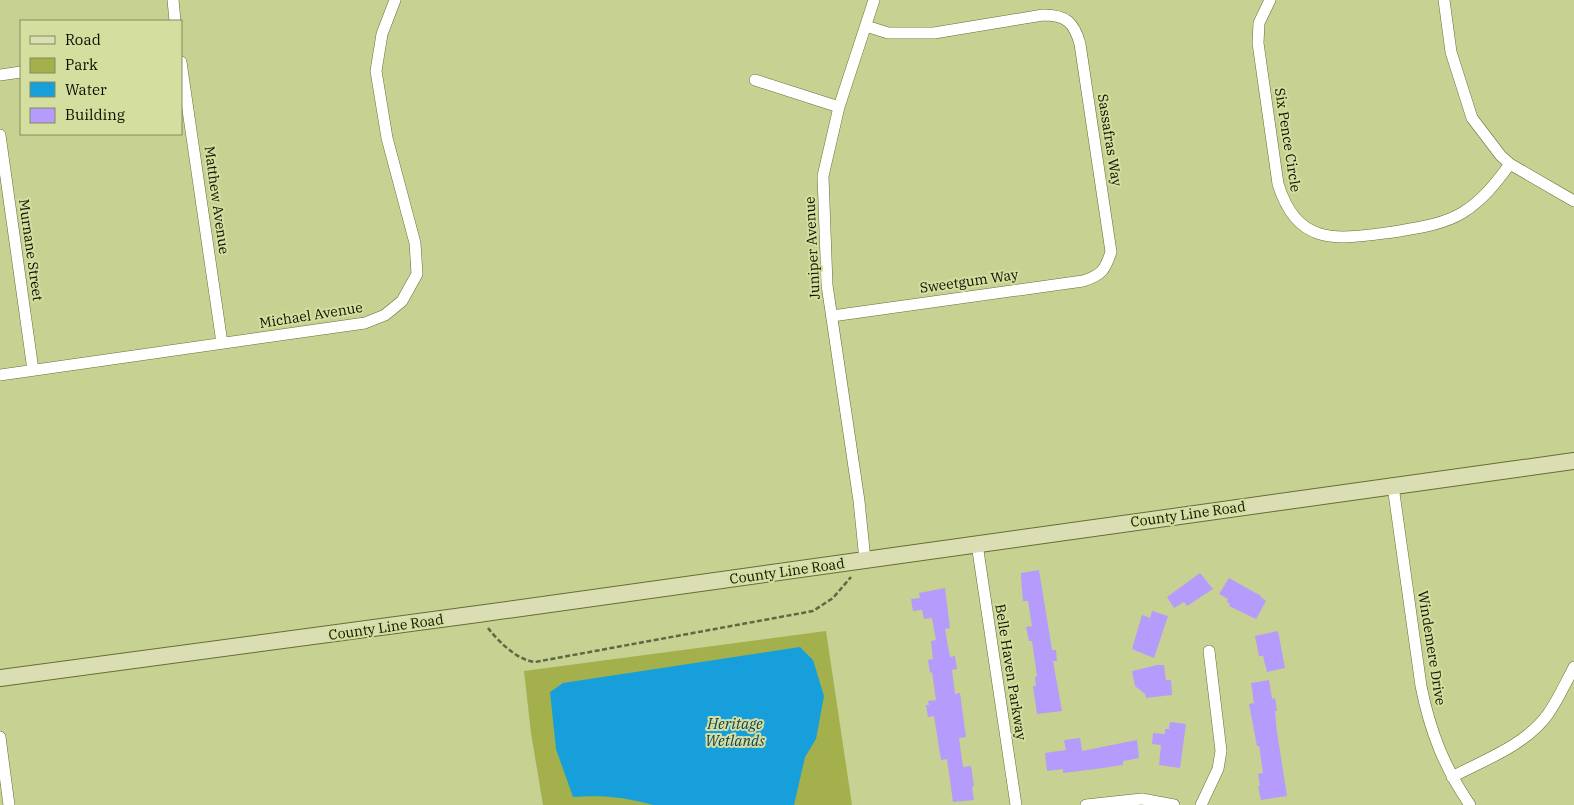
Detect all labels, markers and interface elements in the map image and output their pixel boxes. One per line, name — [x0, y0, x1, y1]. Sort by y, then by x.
legend — [20, 20, 182, 135]
text: Road — [65, 30, 101, 49]
text: Park — [65, 55, 98, 74]
text: Water — [65, 80, 107, 99]
street label: Six Pence Circle — [1271, 87, 1305, 193]
street label: Sassafras Way — [1094, 92, 1126, 188]
text: Building — [65, 105, 125, 124]
street label: Matthew Avenue — [200, 145, 234, 255]
street label: Juniper Avenue — [800, 196, 824, 300]
street label: Murnane Street — [15, 198, 47, 302]
street label: Sweetgum Way — [919, 265, 1020, 297]
street label: Michael Avenue — [258, 298, 364, 332]
street label: County Line Road — [1129, 497, 1247, 531]
street label: County Line Road — [728, 554, 846, 588]
street label: Windemere Drive — [1414, 589, 1450, 707]
street label: Belle Haven Parkway — [991, 603, 1031, 742]
street label: County Line Road — [327, 610, 445, 644]
water label: Heritage Wetlands — [705, 714, 765, 750]

